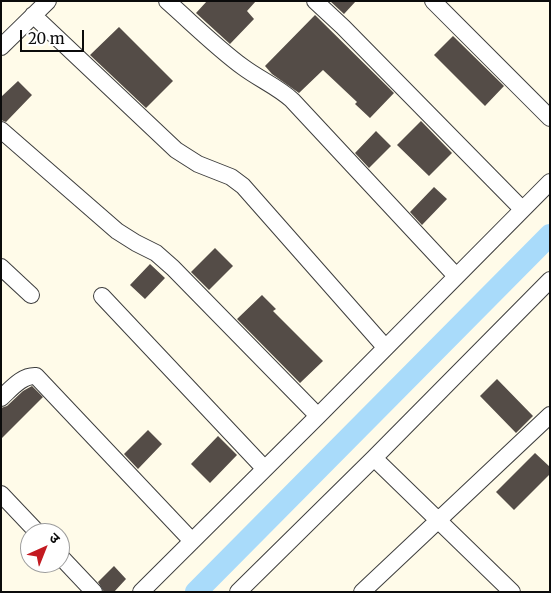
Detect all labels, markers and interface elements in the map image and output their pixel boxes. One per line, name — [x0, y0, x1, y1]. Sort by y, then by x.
scale bar — [22, 20, 86, 52]
text: 20 m — [28, 29, 65, 48]
north arrow — [20, 523, 70, 573]
text: उ — [46, 529, 64, 547]

